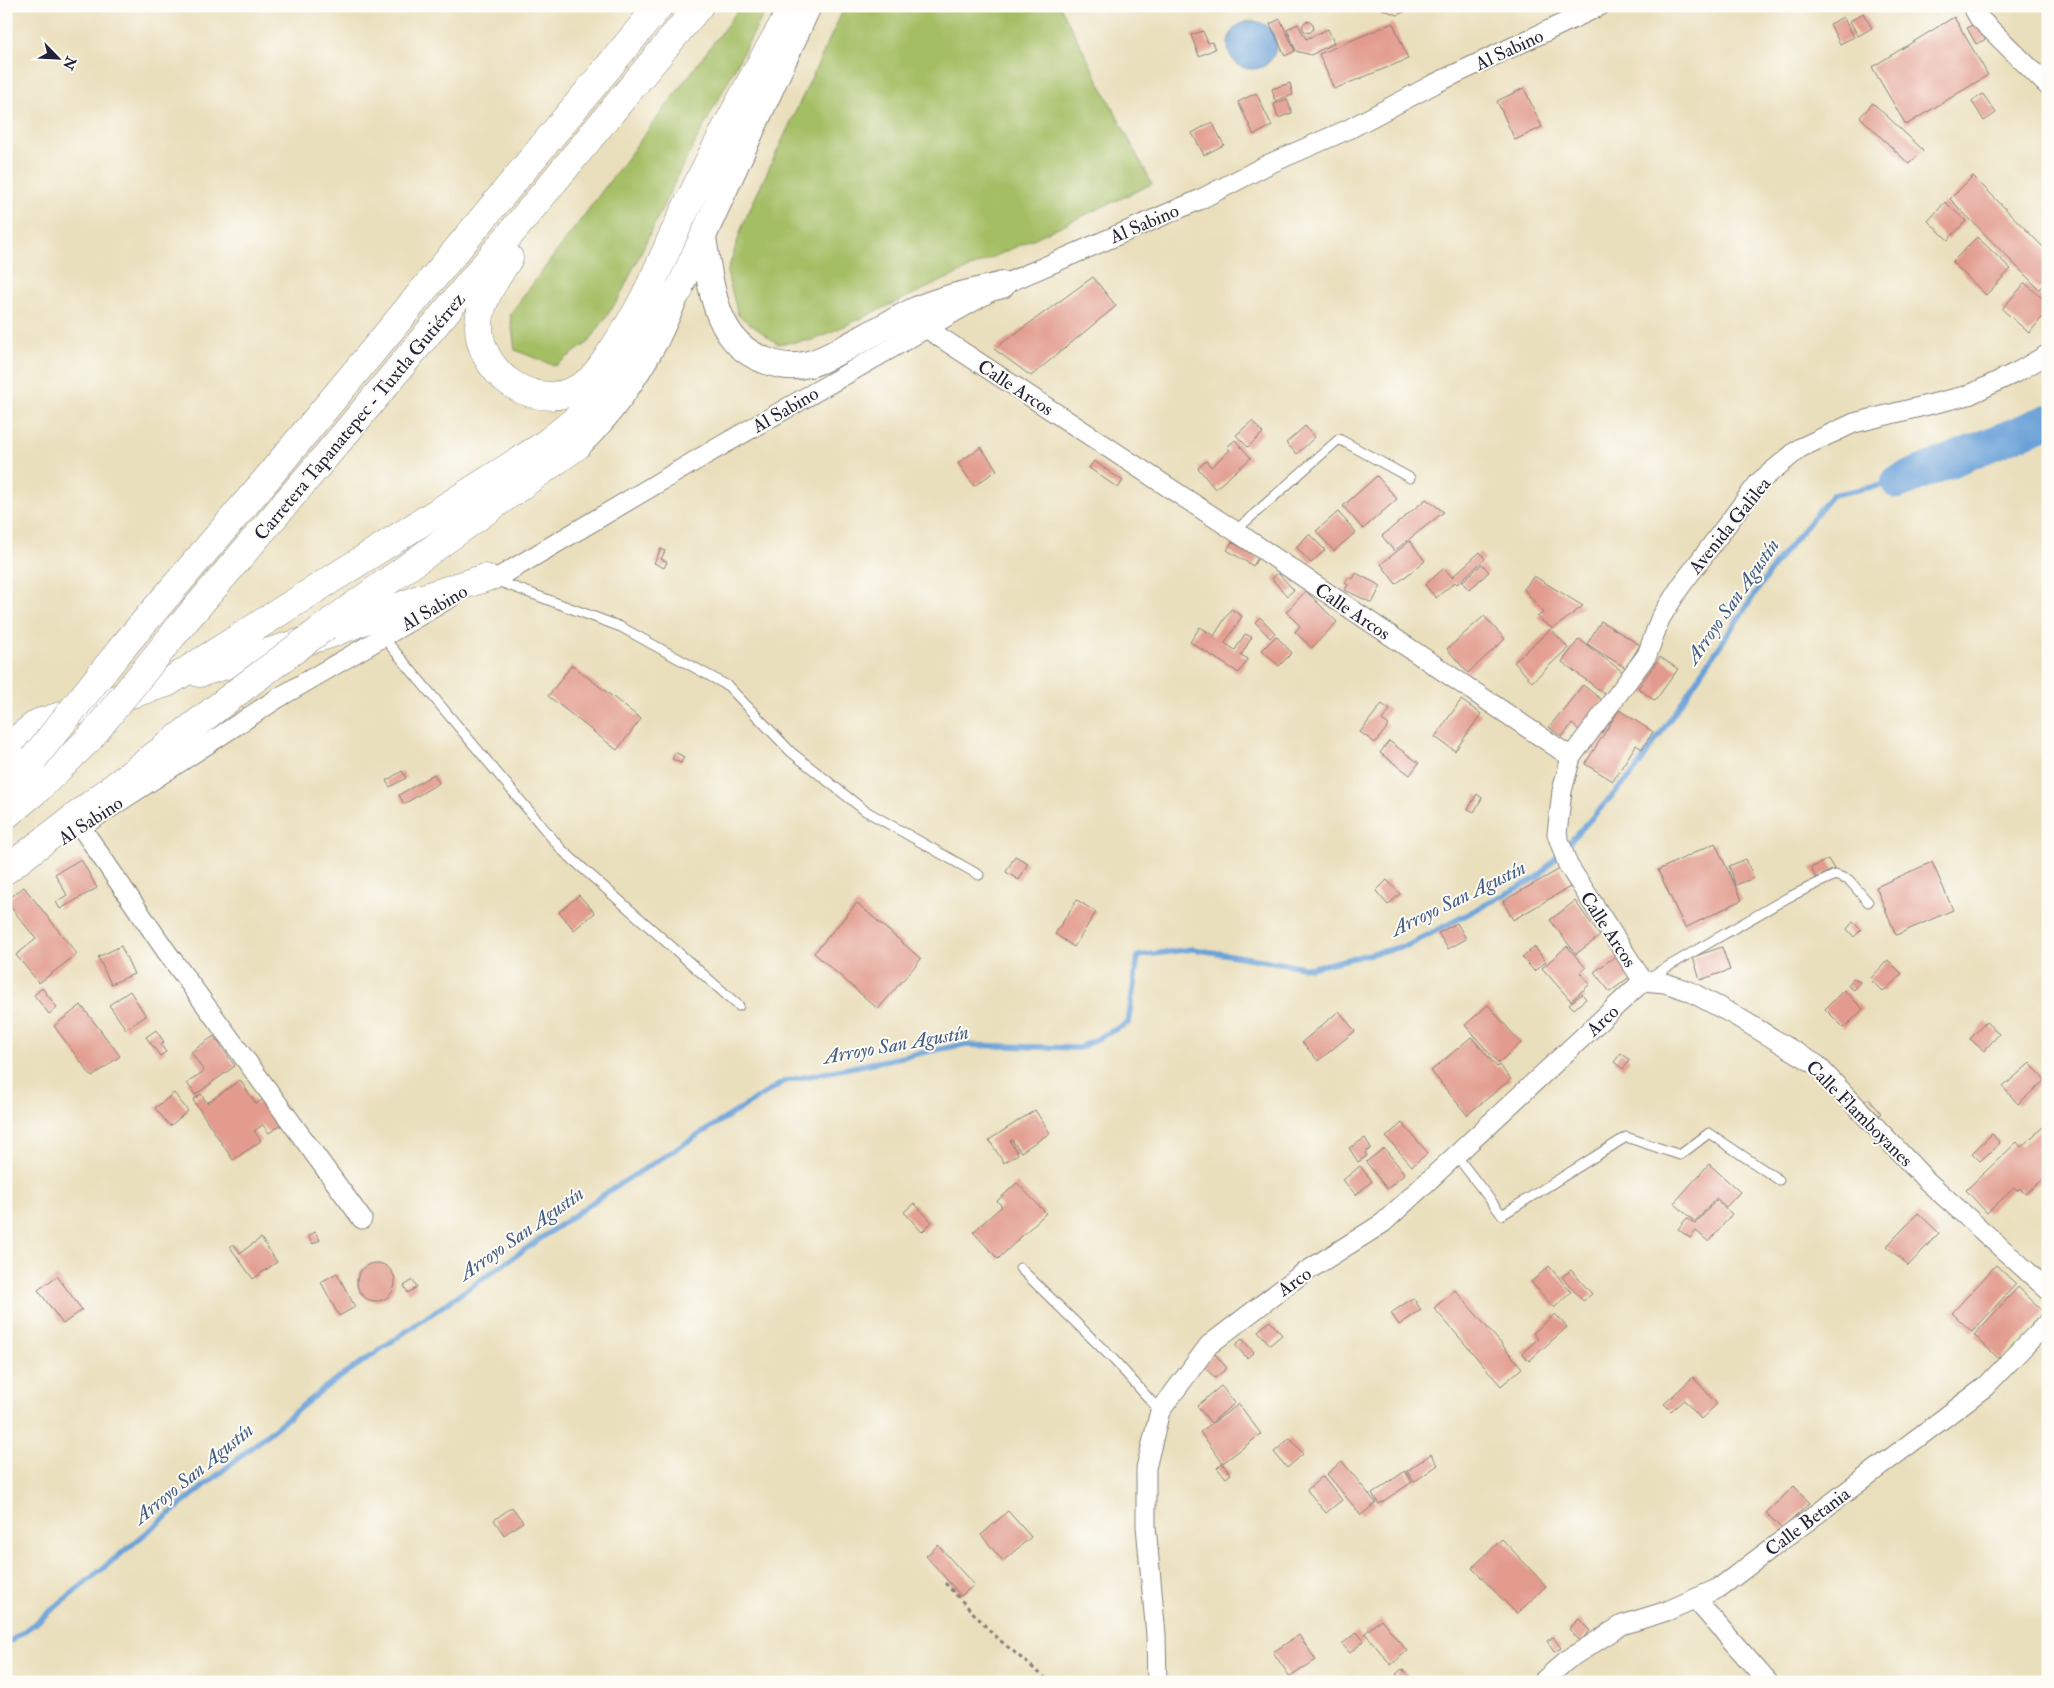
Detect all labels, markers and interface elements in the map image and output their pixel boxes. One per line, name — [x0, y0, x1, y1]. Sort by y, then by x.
street label: Al Sabino — [1471, 24, 1547, 77]
north arrow — [32, 32, 82, 82]
text: N — [59, 53, 80, 73]
street label: Al Sabino — [1105, 199, 1182, 250]
street label: Carretera Tapanatepec - Tuxtla Gutiérrez — [249, 288, 471, 546]
street label: Calle Arcos — [973, 354, 1058, 421]
street label: Al Sabino — [747, 381, 823, 439]
street label: Avenida Galilea — [1683, 472, 1776, 580]
water label: Arroyo San Agustín — [1679, 534, 1785, 670]
street label: Calle Arcos — [1310, 578, 1395, 646]
street label: Al Sabino — [396, 579, 472, 637]
street label: Al Sabino — [53, 791, 127, 851]
water label: Arroyo San Agustín — [1385, 855, 1530, 943]
street label: Calle Arcos — [1575, 887, 1642, 972]
street label: Arco — [1581, 1000, 1624, 1042]
water label: Arroyo San Agustín — [820, 1019, 971, 1070]
street label: Calle Flamboyanes — [1801, 1055, 1918, 1172]
water label: Arroyo San Agustín — [452, 1181, 589, 1287]
street label: Arco — [1272, 1262, 1316, 1302]
water label: Arroyo San Agustín — [127, 1417, 258, 1531]
street label: Calle Betania — [1760, 1482, 1855, 1562]

